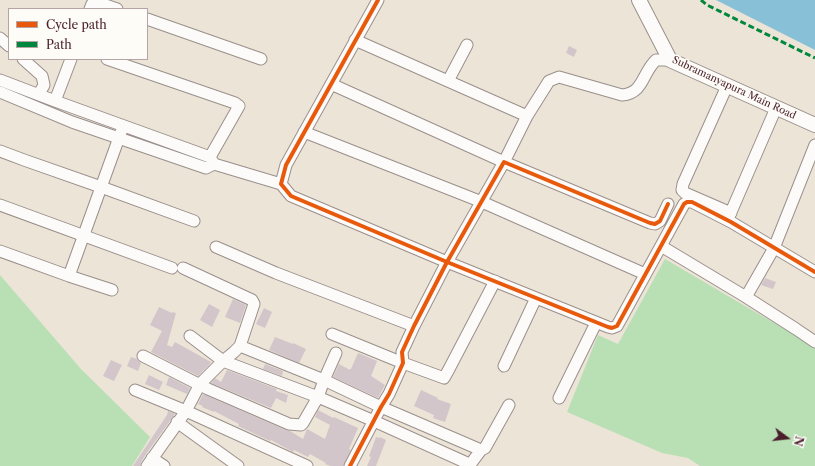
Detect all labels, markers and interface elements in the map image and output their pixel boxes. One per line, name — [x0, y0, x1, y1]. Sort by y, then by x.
legend — [8, 8, 148, 60]
text: Cycle path — [46, 17, 107, 32]
text: Path — [46, 37, 72, 52]
street label: Subramanyapura Main Road — [670, 54, 798, 122]
north arrow — [767, 418, 807, 458]
text: N — [791, 435, 807, 448]

